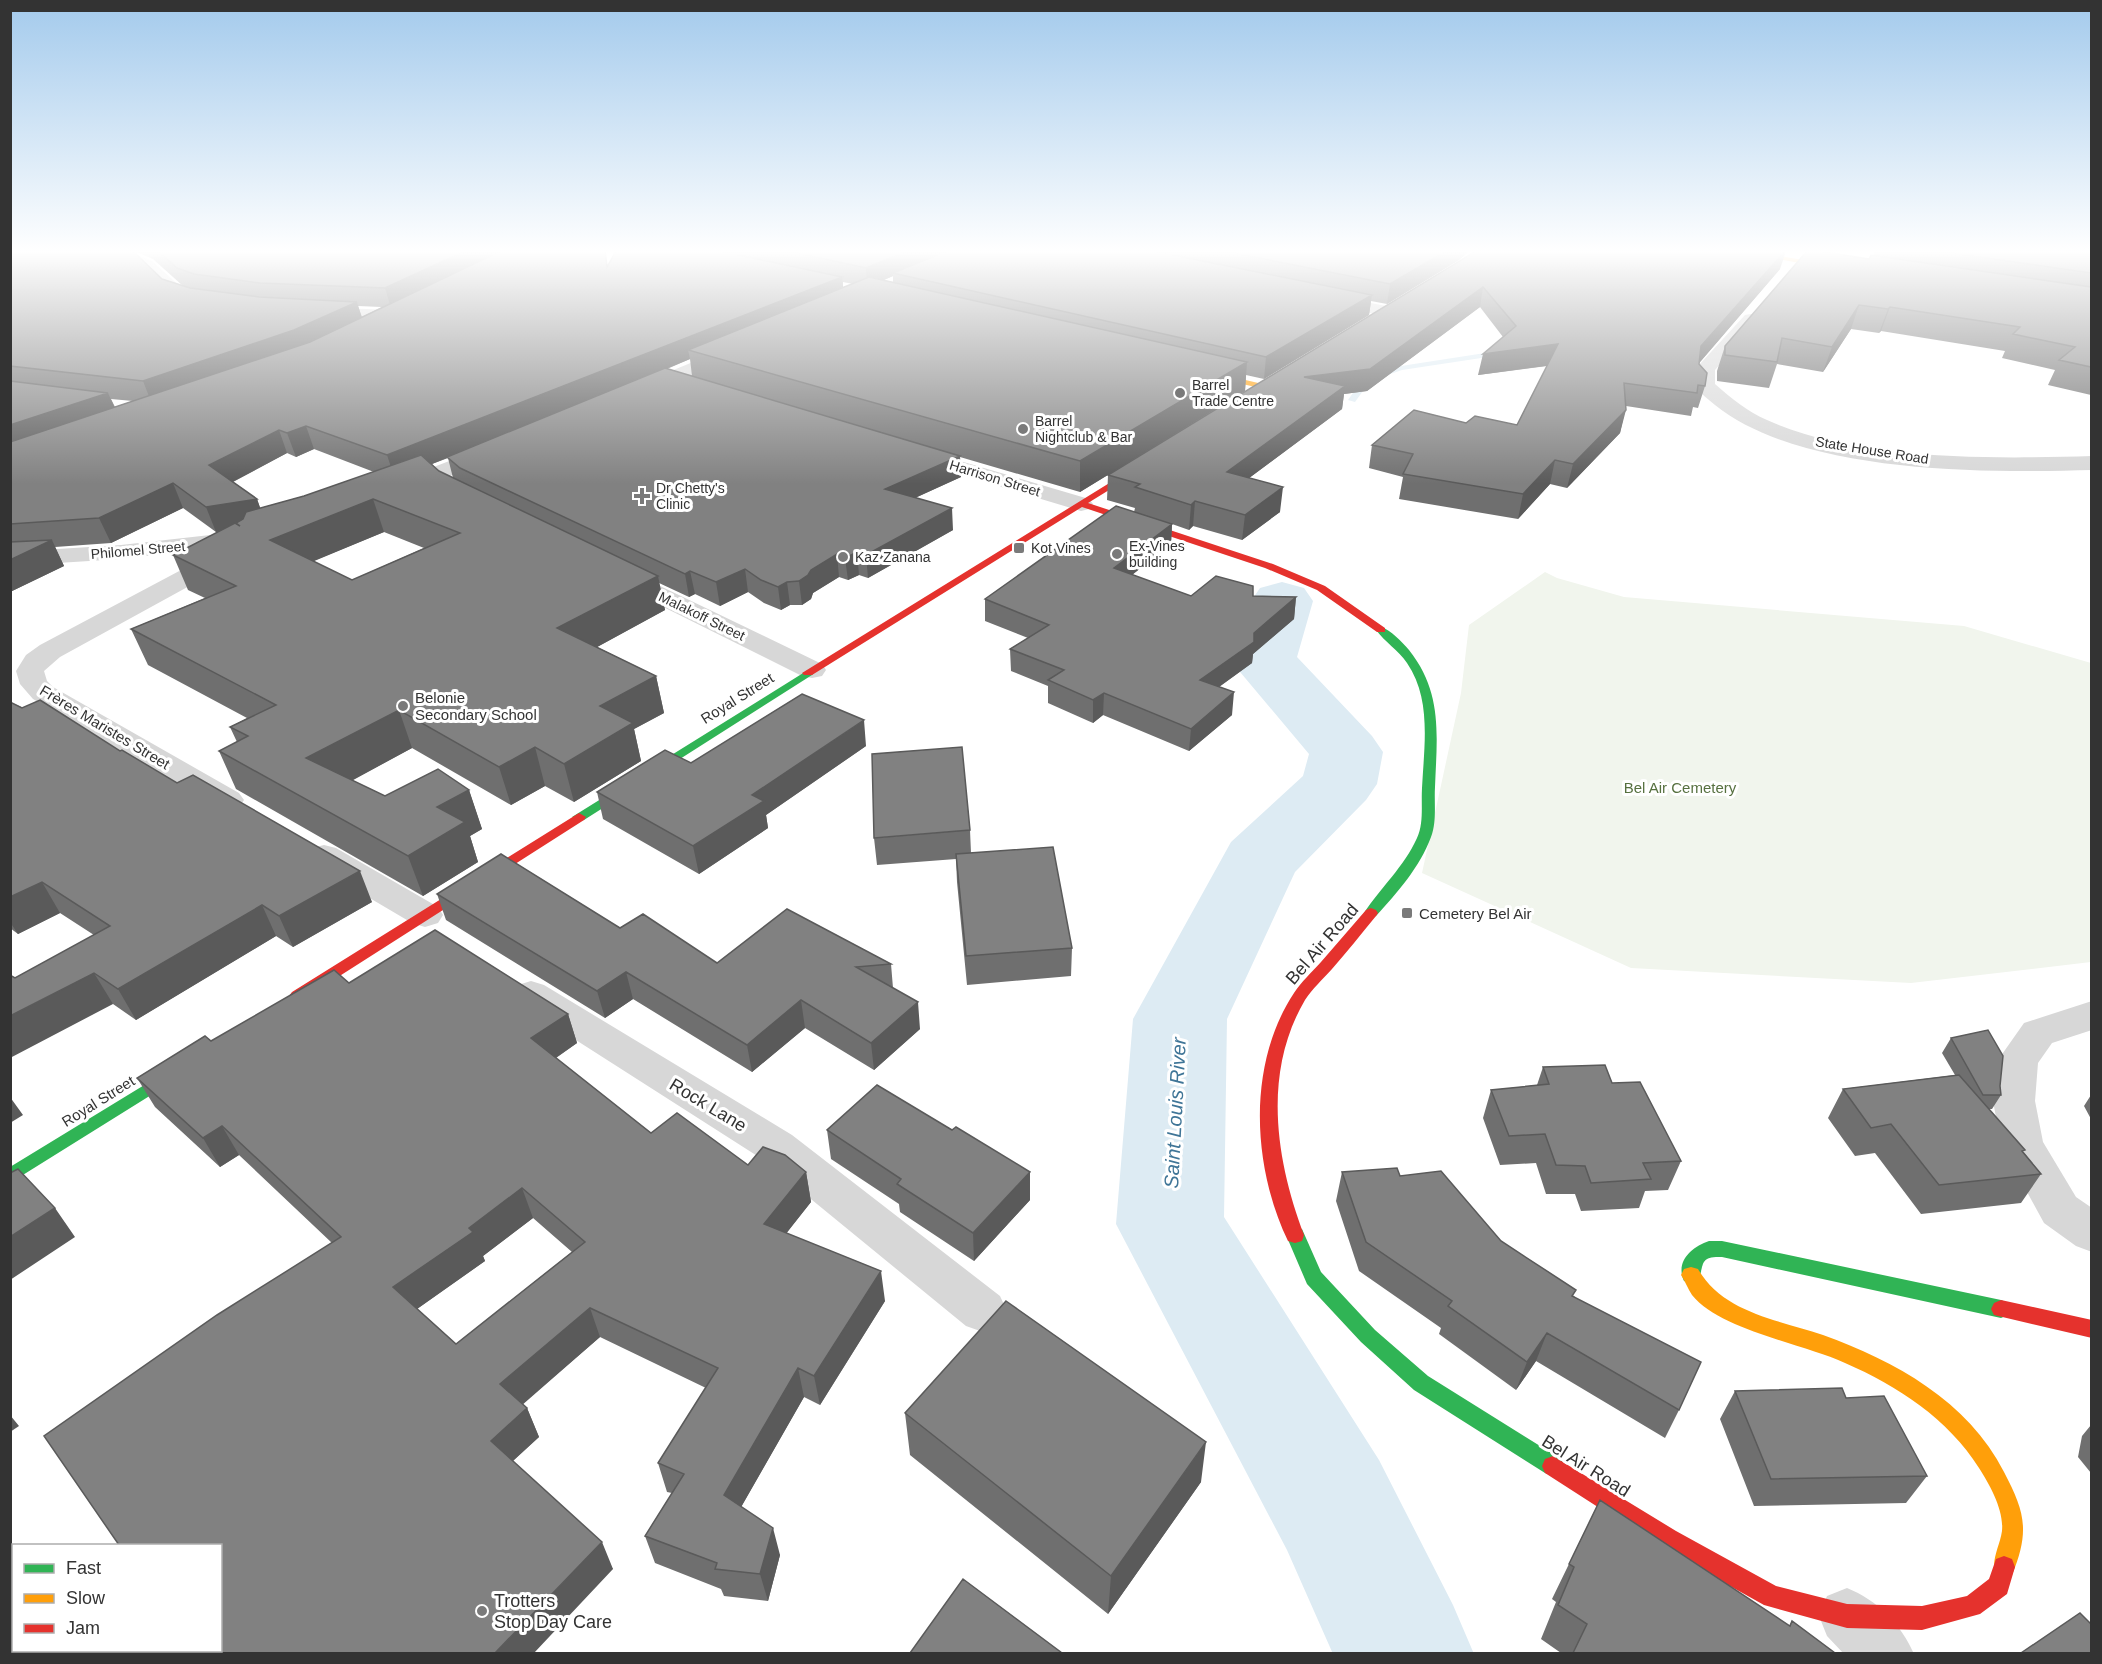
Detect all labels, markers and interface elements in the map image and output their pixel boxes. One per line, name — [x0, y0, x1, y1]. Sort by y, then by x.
place label: Barrel Trade Centre — [1192, 377, 1274, 409]
marker: Barrel Trade Centre — [1173, 386, 1187, 400]
place label: Barrel Nightclub & Bar — [1035, 413, 1133, 445]
marker: Barrel Nightclub & Bar — [1016, 422, 1030, 436]
street label: State House Road — [1814, 433, 1930, 467]
street label: Harrison Street — [948, 457, 1042, 499]
place label: Dr Chetty's Clinic — [656, 480, 725, 512]
marker: Dr Chetty's Clinic — [633, 487, 651, 505]
street label: Philomel Street — [90, 538, 186, 562]
place label: Ex-Vines building — [1129, 538, 1185, 570]
place label: Kot Vines — [1031, 540, 1091, 556]
marker: Kot Vines — [1012, 541, 1026, 555]
marker: Ex-Vines building — [1110, 547, 1124, 561]
place label: Kaz Zanana — [855, 549, 931, 565]
marker: Kaz Zanana — [836, 550, 850, 564]
street label: Malakoff Street — [656, 588, 748, 644]
street label: Royal Street — [697, 668, 777, 727]
street label: Frères Maristes Street — [37, 682, 174, 773]
place label: Belonie Secondary School — [415, 689, 537, 723]
marker: Belonie Secondary School — [396, 699, 410, 713]
park label: Bel Air Cemetery — [1624, 779, 1737, 796]
street label: Bel Air Road — [1282, 900, 1362, 988]
place label: Cemetery Bel Air — [1419, 905, 1532, 922]
marker: Cemetery Bel Air — [1400, 906, 1414, 920]
water label: Saint Louis River — [1160, 1036, 1190, 1189]
street label: Royal Street — [58, 1071, 138, 1130]
street label: Rock Lane — [666, 1074, 750, 1136]
street label: Bel Air Road — [1538, 1431, 1634, 1501]
legend — [12, 1544, 222, 1652]
text: Fast — [66, 1558, 101, 1578]
text: Slow — [66, 1588, 106, 1608]
place label: Trotters Stop Day Care — [494, 1591, 612, 1632]
marker: Trotters Stop Day Care — [475, 1604, 489, 1618]
text: Jam — [66, 1618, 100, 1638]

